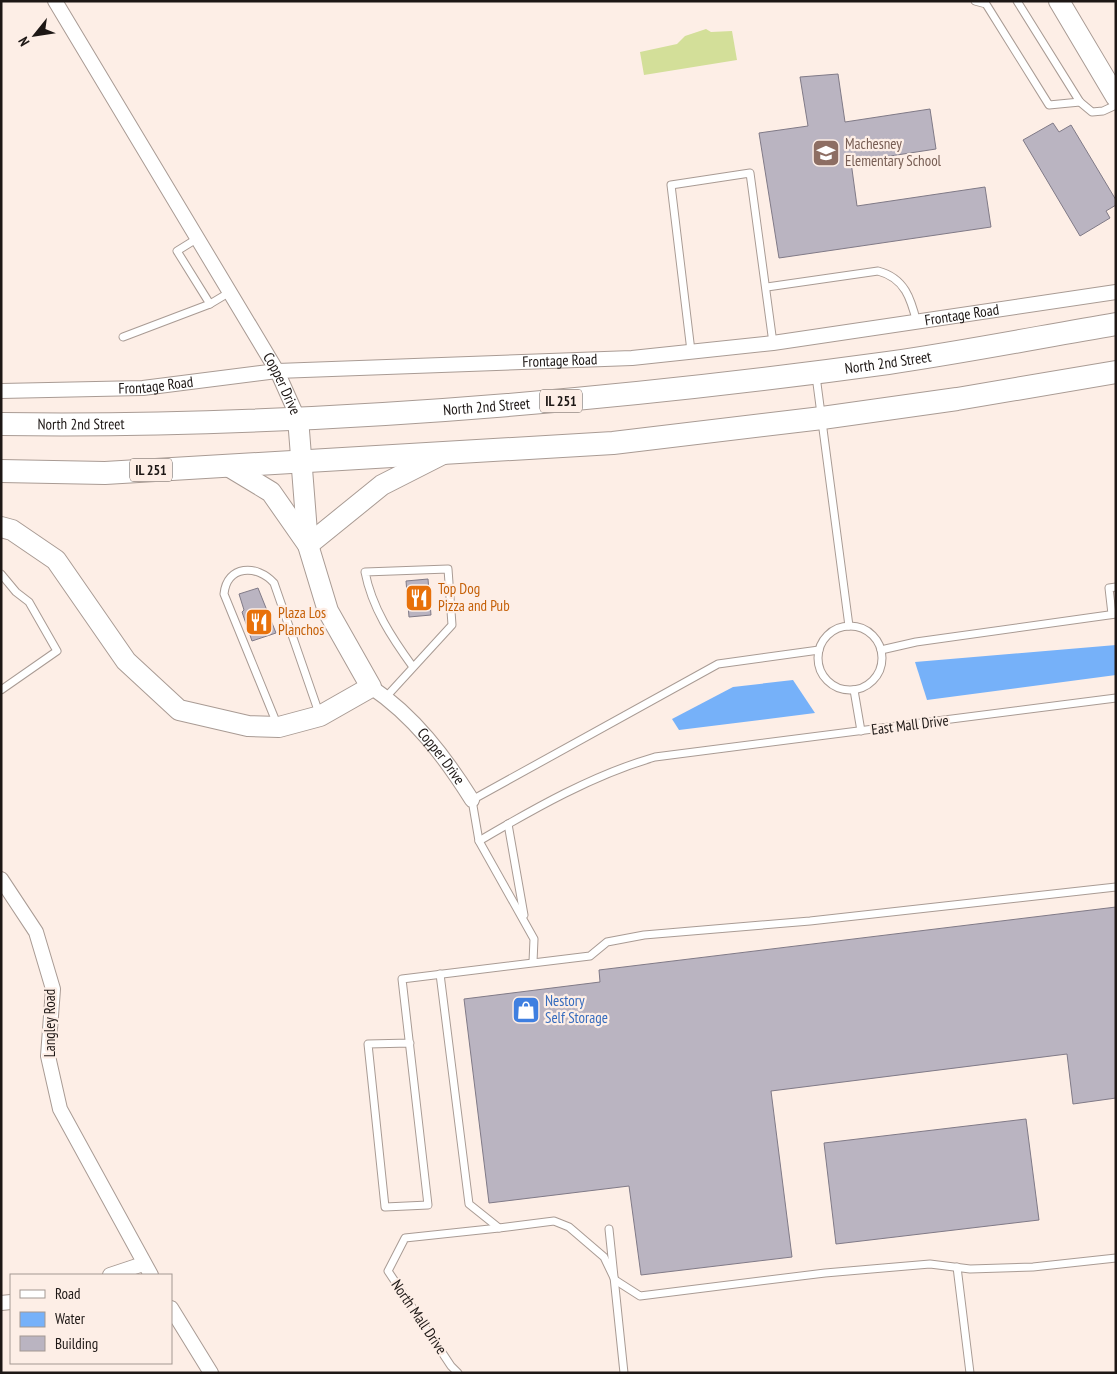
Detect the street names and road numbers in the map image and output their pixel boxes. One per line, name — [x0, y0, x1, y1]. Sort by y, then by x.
street label: Frontage Road — [923, 300, 1000, 329]
street label: North 2nd Street — [844, 346, 933, 378]
street label: Copper Drive — [259, 349, 305, 418]
street label: Frontage Road — [522, 349, 598, 371]
street label: Frontage Road — [118, 372, 194, 398]
road number: IL 251 — [540, 390, 582, 412]
street label: North 2nd Street — [442, 393, 531, 419]
street label: North 2nd Street — [37, 414, 125, 433]
road number: IL 251 — [130, 458, 172, 482]
street label: East Mall Drive — [870, 710, 950, 739]
street label: Copper Drive — [414, 723, 469, 788]
street label: Langley Road — [40, 989, 59, 1057]
street label: North Mall Drive — [388, 1276, 451, 1358]

